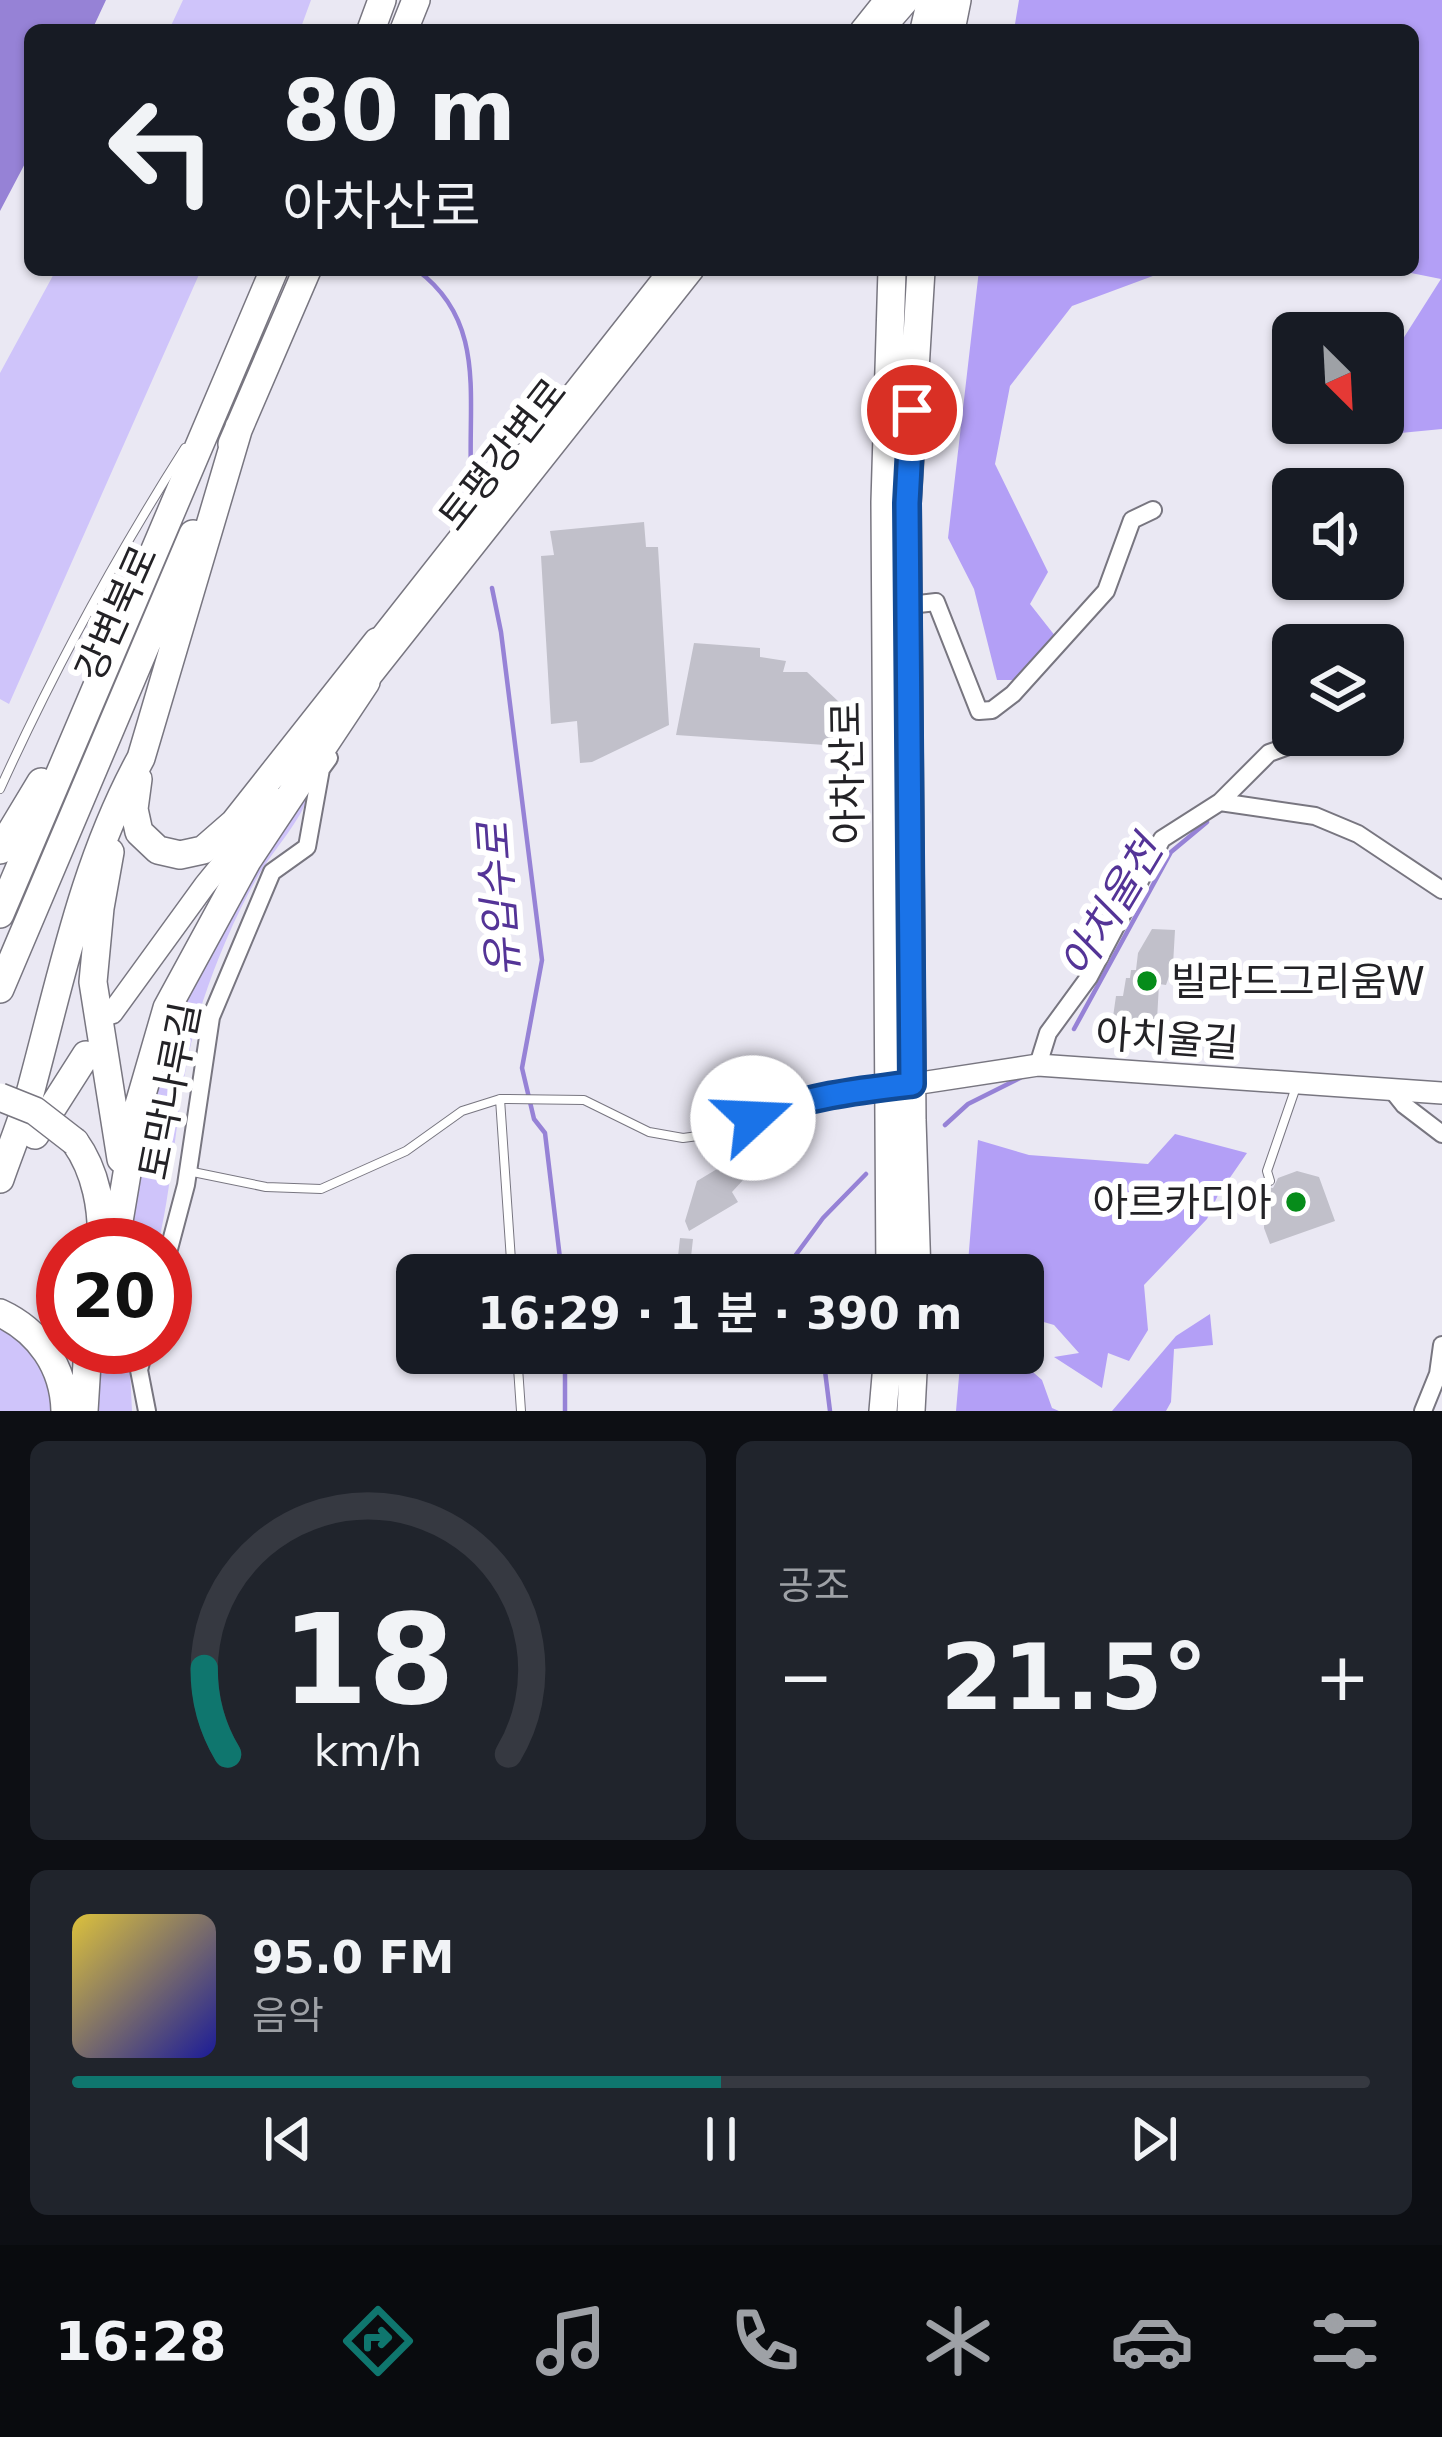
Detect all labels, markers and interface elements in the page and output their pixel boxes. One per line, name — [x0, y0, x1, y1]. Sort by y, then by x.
text: 80 m — [282, 62, 516, 160]
icon: left — [84, 72, 240, 228]
text: 아차산로 — [282, 175, 481, 238]
north arrow — [1272, 312, 1404, 444]
map controls — [1272, 312, 1404, 756]
pin — [861, 359, 963, 461]
street label: 토평강변로 — [429, 370, 575, 539]
icon: arrive — [879, 377, 945, 443]
button: sound — [1272, 468, 1404, 600]
street label: 강변북로 — [67, 538, 166, 688]
button: layers — [1272, 624, 1404, 756]
street label: 아차산로 — [824, 701, 871, 845]
water label: 유입수로 — [469, 819, 528, 979]
water label: 아치울천 — [1051, 825, 1174, 986]
place label: 빌라드그리움W — [1171, 959, 1425, 1004]
marker: 빌라드그리움W — [1134, 968, 1160, 994]
street label: 토막나루길 — [130, 999, 209, 1183]
street label: 아치울길 — [1094, 1011, 1240, 1066]
position arrow — [690, 1055, 816, 1181]
place label: 아르카디아 — [1093, 1180, 1272, 1225]
marker: 아르카디아 — [1283, 1189, 1309, 1215]
speed limit sign: 20 — [36, 1218, 192, 1374]
text: 16:29 · 1 분 · 390 m — [478, 1287, 962, 1340]
text: 공조 — [778, 1563, 850, 1608]
text: 18 — [281, 1587, 455, 1732]
text: 21.5° — [940, 1625, 1208, 1730]
text: − — [778, 1639, 833, 1716]
text: + — [1315, 1639, 1370, 1716]
text: km/h — [314, 1725, 422, 1775]
text: 95.0 FM — [252, 1931, 454, 1984]
text: 음악 — [252, 1993, 324, 2038]
icon: previous — [255, 2106, 321, 2172]
icon: pause — [688, 2106, 754, 2172]
icon: next — [1121, 2106, 1187, 2172]
icon: directions — [336, 2299, 420, 2383]
icon: music — [529, 2299, 613, 2383]
icon: phone — [723, 2299, 807, 2383]
icon: climate — [916, 2299, 1000, 2383]
icon: car — [1110, 2299, 1194, 2383]
icon: filters — [1303, 2299, 1387, 2383]
text: 16:28 — [55, 2310, 227, 2373]

